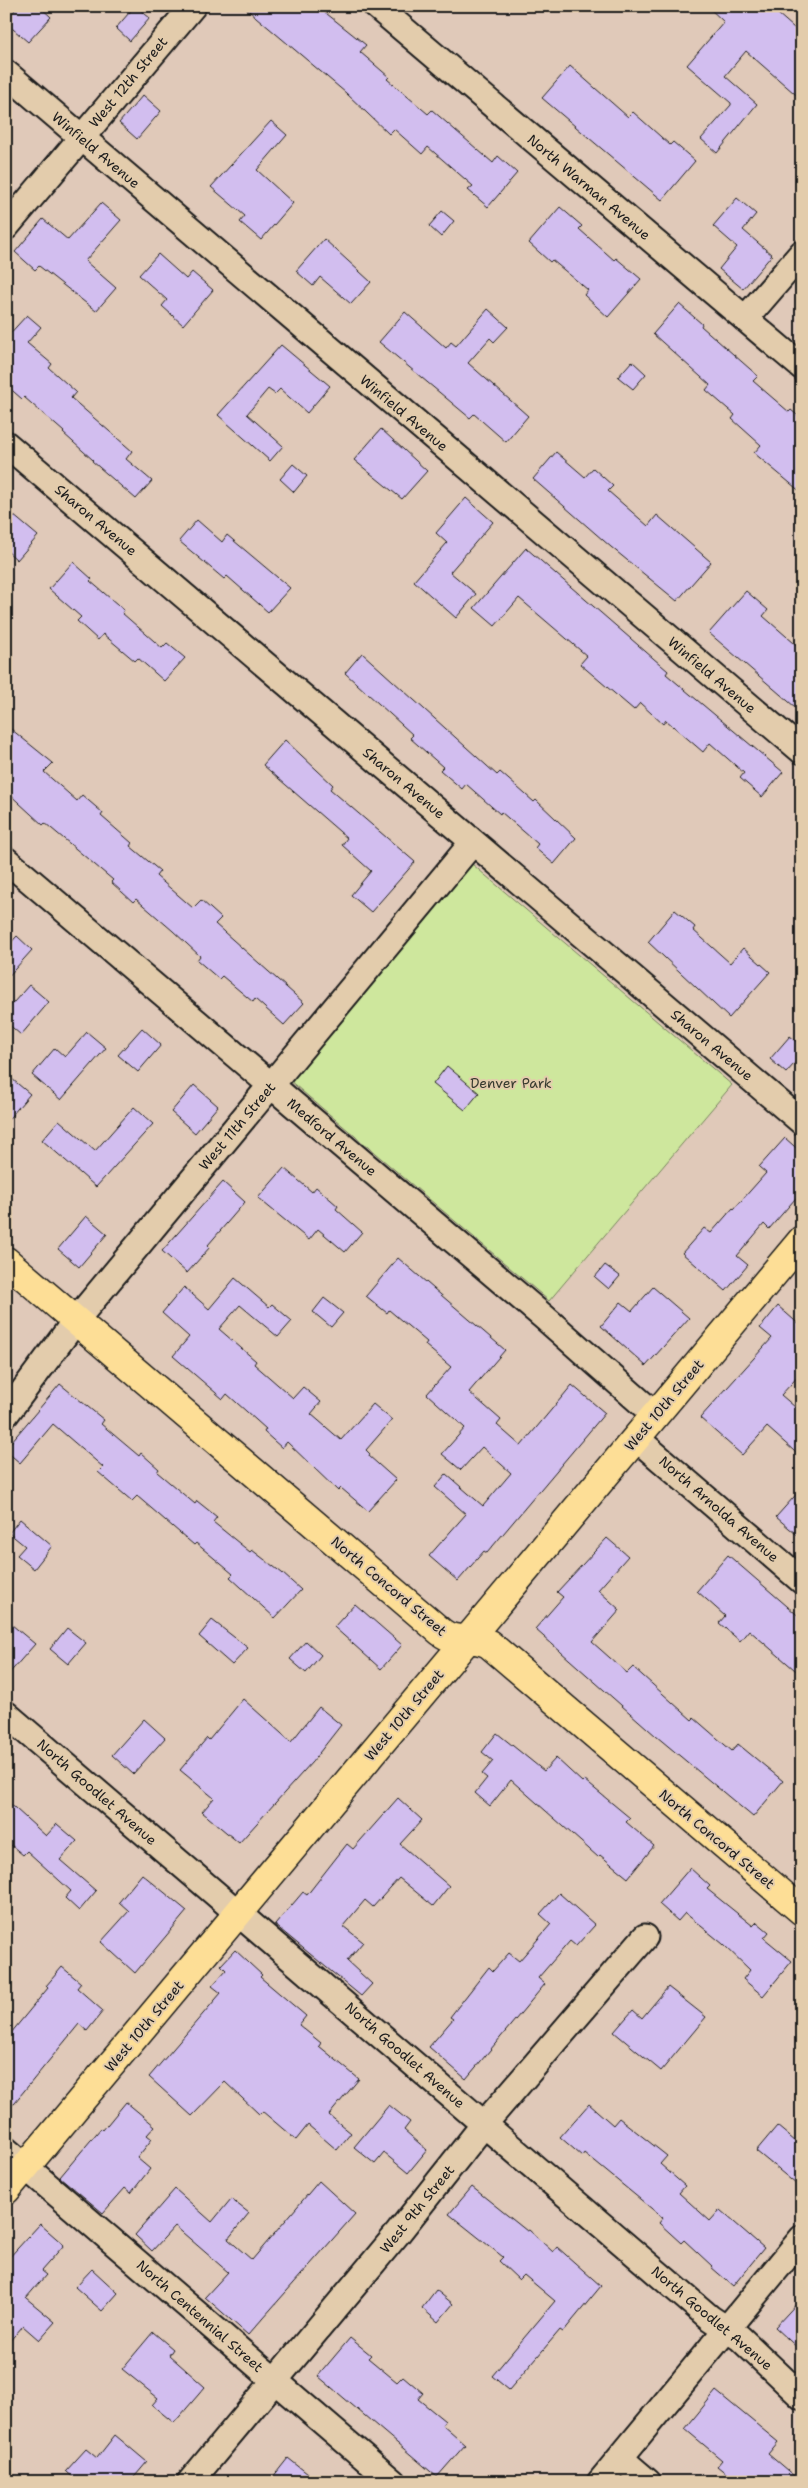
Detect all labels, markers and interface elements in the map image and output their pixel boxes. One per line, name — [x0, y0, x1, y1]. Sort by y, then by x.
street label: West 12th Street — [85, 33, 171, 131]
street label: Winfield Avenue — [48, 108, 144, 192]
street label: North Warman Avenue — [524, 130, 654, 244]
street label: Winfield Avenue — [356, 371, 452, 455]
street label: Sharon Avenue — [51, 480, 141, 560]
street label: Winfield Avenue — [664, 633, 760, 717]
street label: Sharon Avenue — [359, 743, 449, 823]
street label: Sharon Avenue — [667, 1005, 757, 1085]
park label: Denver Park — [470, 1074, 552, 1092]
street label: West 11th Street — [195, 1078, 279, 1174]
street label: Medford Avenue — [283, 1094, 381, 1180]
street label: West 10th Street — [620, 1356, 708, 1454]
street label: North Arnolda Avenue — [655, 1452, 783, 1566]
street label: North Concord Street — [327, 1532, 451, 1640]
street label: West 10th Street — [360, 1666, 448, 1764]
street label: North Goodlet Avenue — [33, 1735, 161, 1849]
street label: North Concord Street — [655, 1785, 779, 1893]
street label: West 10th Street — [100, 1977, 188, 2075]
street label: North Goodlet Avenue — [341, 1998, 469, 2112]
street label: West 9th Street — [376, 2161, 458, 2257]
street label: North Centennial Street — [133, 2256, 267, 2376]
street label: North Goodlet Avenue — [648, 2262, 776, 2374]

